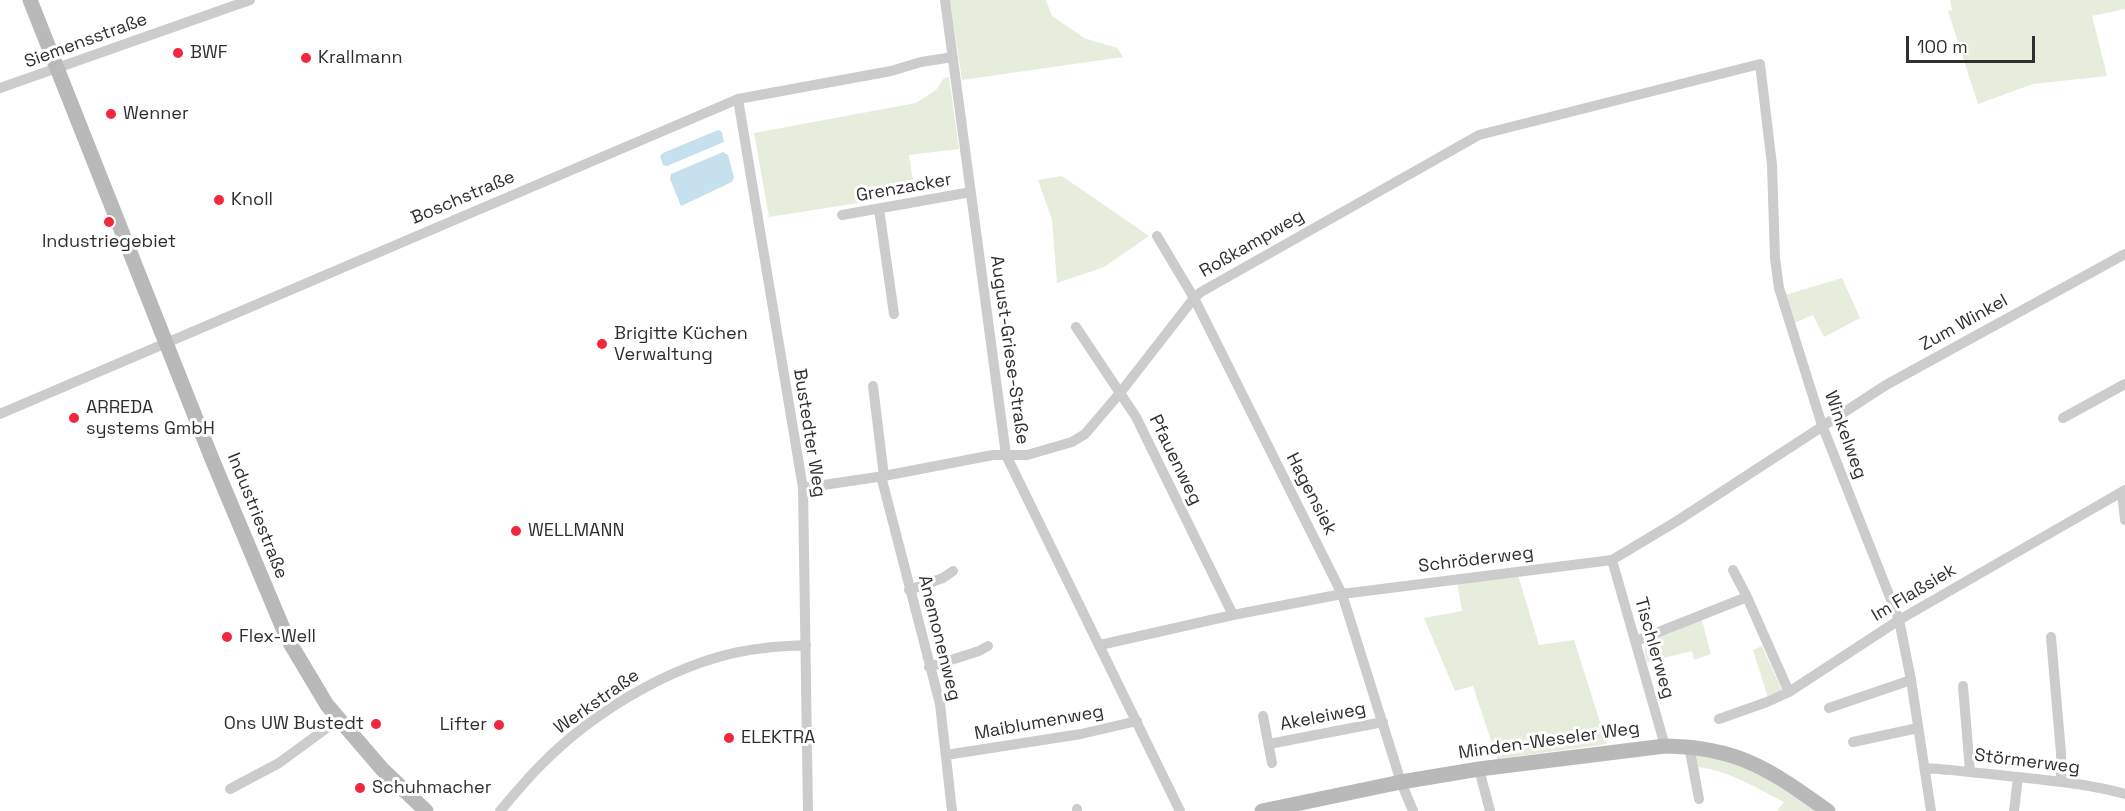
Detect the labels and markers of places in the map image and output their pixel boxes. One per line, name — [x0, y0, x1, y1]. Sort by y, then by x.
place label: BWF — [190, 42, 227, 64]
marker: BWF — [171, 46, 185, 60]
place label: Krallmann — [318, 47, 403, 69]
marker: Krallmann — [299, 51, 313, 65]
place label: Wenner — [123, 103, 189, 125]
marker: Wenner — [104, 107, 118, 121]
place label: Knoll — [231, 189, 273, 211]
marker: Knoll — [212, 193, 226, 207]
marker: Industriegebiet — [102, 215, 116, 229]
place label: Industriegebiet — [42, 231, 176, 253]
place label: Brigitte Küchen Verwaltung — [614, 323, 748, 366]
marker: Brigitte Küchen Verwaltung — [595, 337, 609, 351]
place label: ARREDA systems GmbH — [86, 397, 215, 440]
marker: ARREDA systems GmbH — [67, 411, 81, 425]
place label: WELLMANN — [528, 520, 624, 542]
marker: WELLMANN — [509, 524, 523, 538]
place label: Flex-Well — [239, 626, 316, 648]
marker: Flex-Well — [220, 630, 234, 644]
place label: Ons UW Bustedt — [224, 713, 364, 735]
place label: Lifter — [440, 714, 487, 736]
marker: Ons UW Bustedt — [369, 717, 383, 731]
marker: Lifter — [492, 718, 506, 732]
place label: ELEKTRA — [741, 727, 815, 749]
marker: ELEKTRA — [722, 731, 736, 745]
place label: Schuhmacher — [372, 777, 492, 799]
marker: Schuhmacher — [353, 781, 367, 795]

